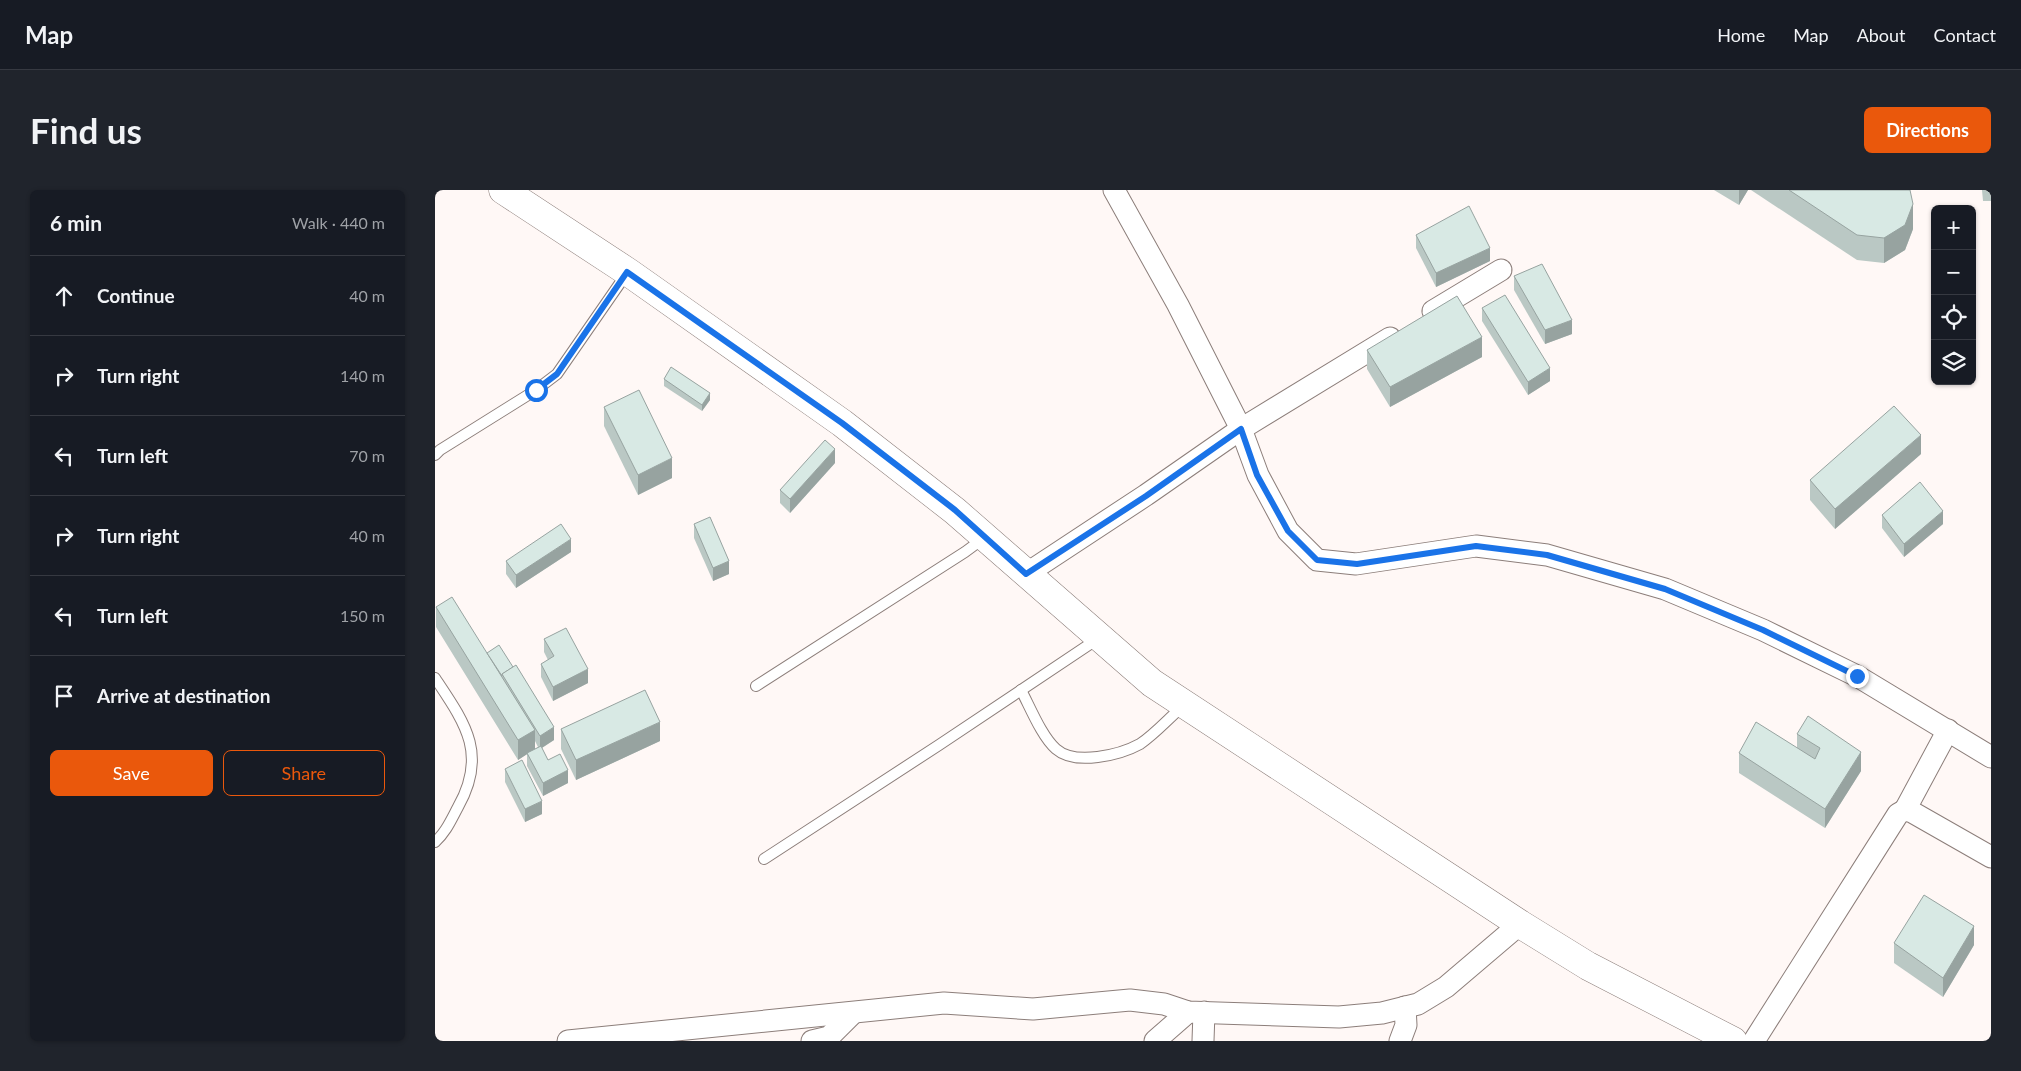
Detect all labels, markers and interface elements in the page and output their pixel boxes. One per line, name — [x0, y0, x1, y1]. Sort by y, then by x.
text: Map — [25, 20, 73, 49]
text: Home — [1717, 24, 1765, 46]
text: Map — [1793, 24, 1829, 46]
text: About — [1857, 24, 1906, 46]
text: Contact — [1934, 24, 1996, 46]
button: Directions — [1864, 107, 1991, 153]
text: Find us — [30, 109, 142, 151]
map controls — [1931, 205, 1976, 385]
button: + — [1931, 205, 1976, 250]
text: 6 min — [50, 210, 102, 235]
text: Walk · 440 m — [292, 213, 385, 232]
button: − — [1931, 250, 1976, 295]
icon: ahead — [50, 282, 78, 310]
text: Continue — [97, 284, 175, 307]
text: 40 m — [349, 286, 385, 305]
button: locate — [1931, 295, 1976, 340]
button: layers — [1931, 340, 1976, 385]
icon: right — [50, 362, 78, 390]
text: Turn right — [97, 364, 179, 387]
text: 140 m — [340, 366, 385, 385]
route start — [525, 379, 548, 402]
icon: left — [50, 442, 78, 470]
text: Turn left — [97, 444, 168, 467]
text: 70 m — [349, 446, 385, 465]
icon: right — [50, 522, 78, 550]
text: Turn right — [97, 524, 179, 547]
text: 40 m — [349, 526, 385, 545]
icon: left — [50, 602, 78, 630]
text: Turn left — [97, 604, 168, 627]
text: 150 m — [340, 606, 385, 625]
route end — [1846, 665, 1869, 688]
icon: arrive — [50, 682, 78, 710]
text: Arrive at destination — [97, 684, 270, 707]
button: Save — [50, 750, 213, 796]
button: Share — [223, 750, 385, 796]

